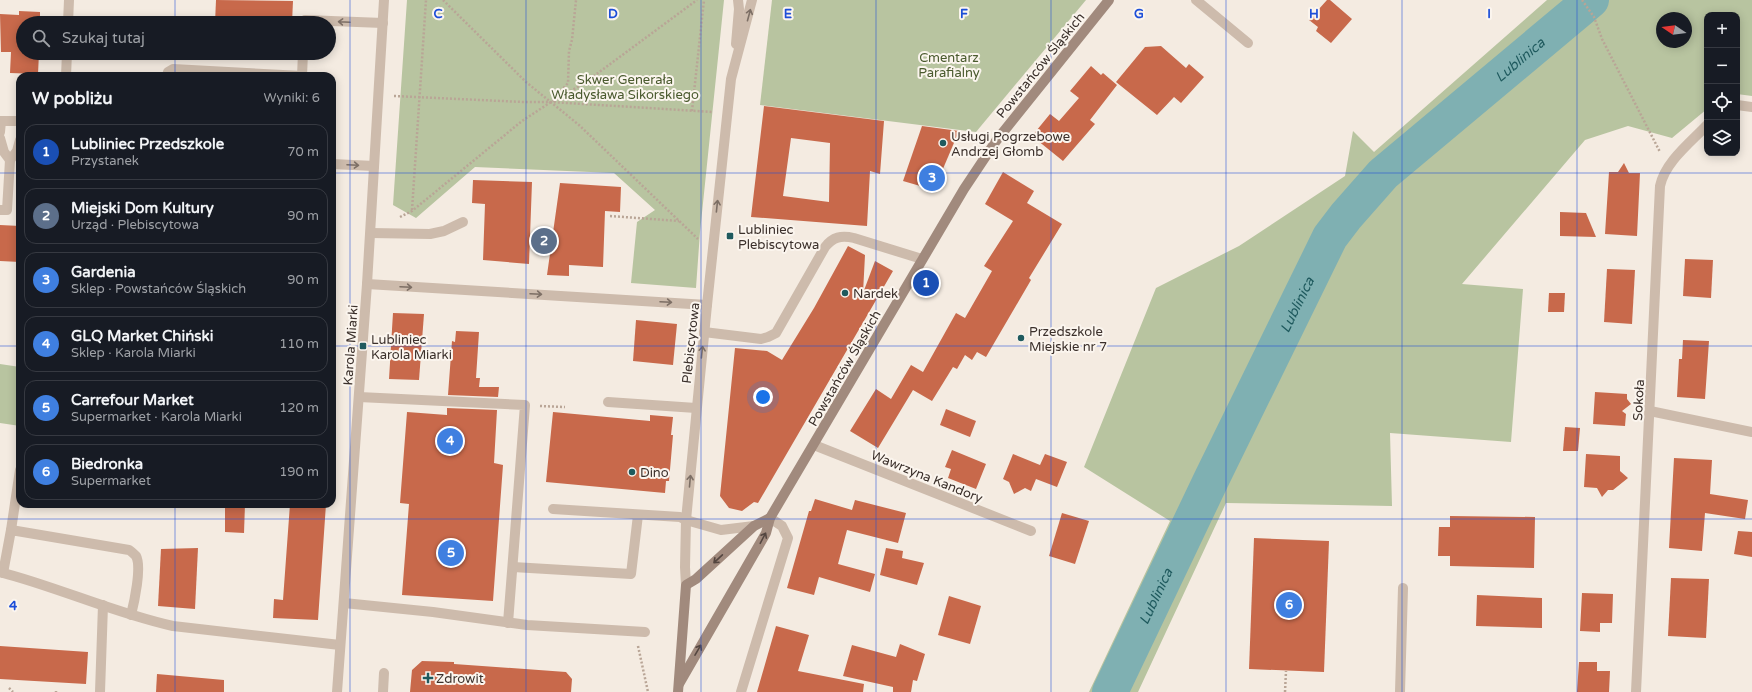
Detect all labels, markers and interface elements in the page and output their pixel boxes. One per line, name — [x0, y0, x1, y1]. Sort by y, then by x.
text: C — [433, 6, 443, 22]
text: D — [608, 6, 618, 22]
text: E — [784, 6, 792, 22]
text: F — [960, 6, 968, 22]
text: G — [1134, 6, 1144, 22]
text: H — [1309, 6, 1319, 22]
text: I — [1487, 6, 1491, 22]
one-way arrow — [746, 8, 753, 21]
street label: Powstańców Śląskich — [993, 10, 1088, 122]
north arrow — [1656, 12, 1692, 48]
map controls — [1704, 12, 1740, 156]
button: + — [1704, 12, 1740, 48]
search box — [16, 16, 336, 60]
one-way arrow — [338, 18, 351, 25]
icon: search — [30, 27, 52, 49]
text: Szukaj tutaj — [62, 29, 145, 47]
water label: Lublinica — [1492, 34, 1549, 86]
button: − — [1704, 48, 1740, 84]
park label: Cmentarz Parafialny — [918, 50, 980, 81]
park label: Skwer Generała Władysława Sikorskiego — [551, 72, 699, 103]
button: locate — [1704, 84, 1740, 120]
text: W pobliżu — [32, 88, 113, 109]
text: Wyniki: 6 — [264, 90, 320, 106]
button: layers — [1704, 120, 1740, 156]
place label: Usługi Pogrzebowe Andrzej Głomb — [951, 129, 1070, 160]
text: Lubliniec Przedszkole — [71, 135, 224, 153]
marker: Usługi Pogrzebowe Andrzej Głomb — [938, 138, 948, 148]
text: 1 — [42, 144, 50, 160]
text: 70 m — [287, 144, 319, 160]
text: Przystanek — [71, 153, 139, 169]
one-way arrow — [346, 161, 359, 169]
pin: 3 — [919, 163, 945, 193]
text: Miejski Dom Kultury — [71, 199, 214, 217]
one-way arrow — [713, 200, 721, 213]
text: 2 — [42, 208, 50, 224]
text: 90 m — [287, 208, 319, 224]
text: Urząd · Plebiscytowa — [71, 217, 199, 233]
place label: Lubliniec Plebiscytowa — [738, 222, 819, 253]
pin: 2 — [531, 226, 557, 256]
marker: Lubliniec Plebiscytowa — [725, 231, 735, 241]
text: Gardenia — [71, 263, 136, 281]
pin: 1 — [913, 268, 939, 298]
text: 3 — [42, 272, 50, 288]
text: 90 m — [287, 272, 319, 288]
water label: Lublinica — [1276, 273, 1319, 336]
text: Sklep · Powstańców Śląskich — [71, 281, 246, 297]
one-way arrow — [399, 283, 412, 290]
place label: Nardek — [853, 286, 898, 302]
marker: Nardek — [840, 288, 850, 298]
one-way arrow — [529, 291, 542, 298]
one-way arrow — [659, 299, 672, 306]
street label: Plebiscytowa — [679, 302, 703, 384]
street label: Karola Miarki — [340, 304, 362, 386]
street label: Powstańców Śląskich — [805, 308, 885, 429]
place label: Przedszkole Miejskie nr 7 — [1029, 324, 1107, 355]
text: GLQ Market Chiński — [71, 327, 213, 345]
place label: Lubliniec Karola Miarki — [371, 332, 452, 363]
marker: Przedszkole Miejskie nr 7 — [1016, 333, 1026, 343]
text: 4 — [42, 336, 50, 352]
text: 110 m — [279, 336, 319, 352]
marker: Lubliniec Karola Miarki — [358, 341, 368, 351]
text: Sklep · Karola Miarki — [71, 345, 196, 361]
one-way arrow — [698, 346, 706, 359]
street label: Sokoła — [1630, 379, 1648, 421]
your location — [753, 387, 773, 407]
text: Carrefour Market — [71, 391, 194, 409]
text: 5 — [42, 400, 50, 416]
text: 120 m — [279, 400, 319, 416]
text: Supermarket · Karola Miarki — [71, 409, 242, 425]
pin: 4 — [437, 426, 463, 456]
street label: Wawrzyna Kandory — [868, 447, 985, 507]
text: Biedronka — [71, 455, 143, 473]
text: 6 — [42, 464, 50, 480]
text: 190 m — [279, 464, 319, 480]
place label: Dino — [640, 465, 669, 481]
marker: Dino — [627, 467, 637, 477]
text: Supermarket — [71, 473, 151, 489]
one-way arrow — [686, 475, 694, 488]
one-way arrow — [760, 532, 768, 544]
pin: 5 — [438, 538, 464, 568]
one-way arrow — [713, 554, 723, 564]
water label: Lublinica — [1136, 565, 1177, 627]
pin: 6 — [1276, 590, 1302, 620]
text: 4 — [9, 598, 18, 614]
one-way arrow — [695, 644, 703, 656]
place label: Zdrowit — [436, 671, 484, 687]
marker: Zdrowit — [423, 673, 433, 683]

